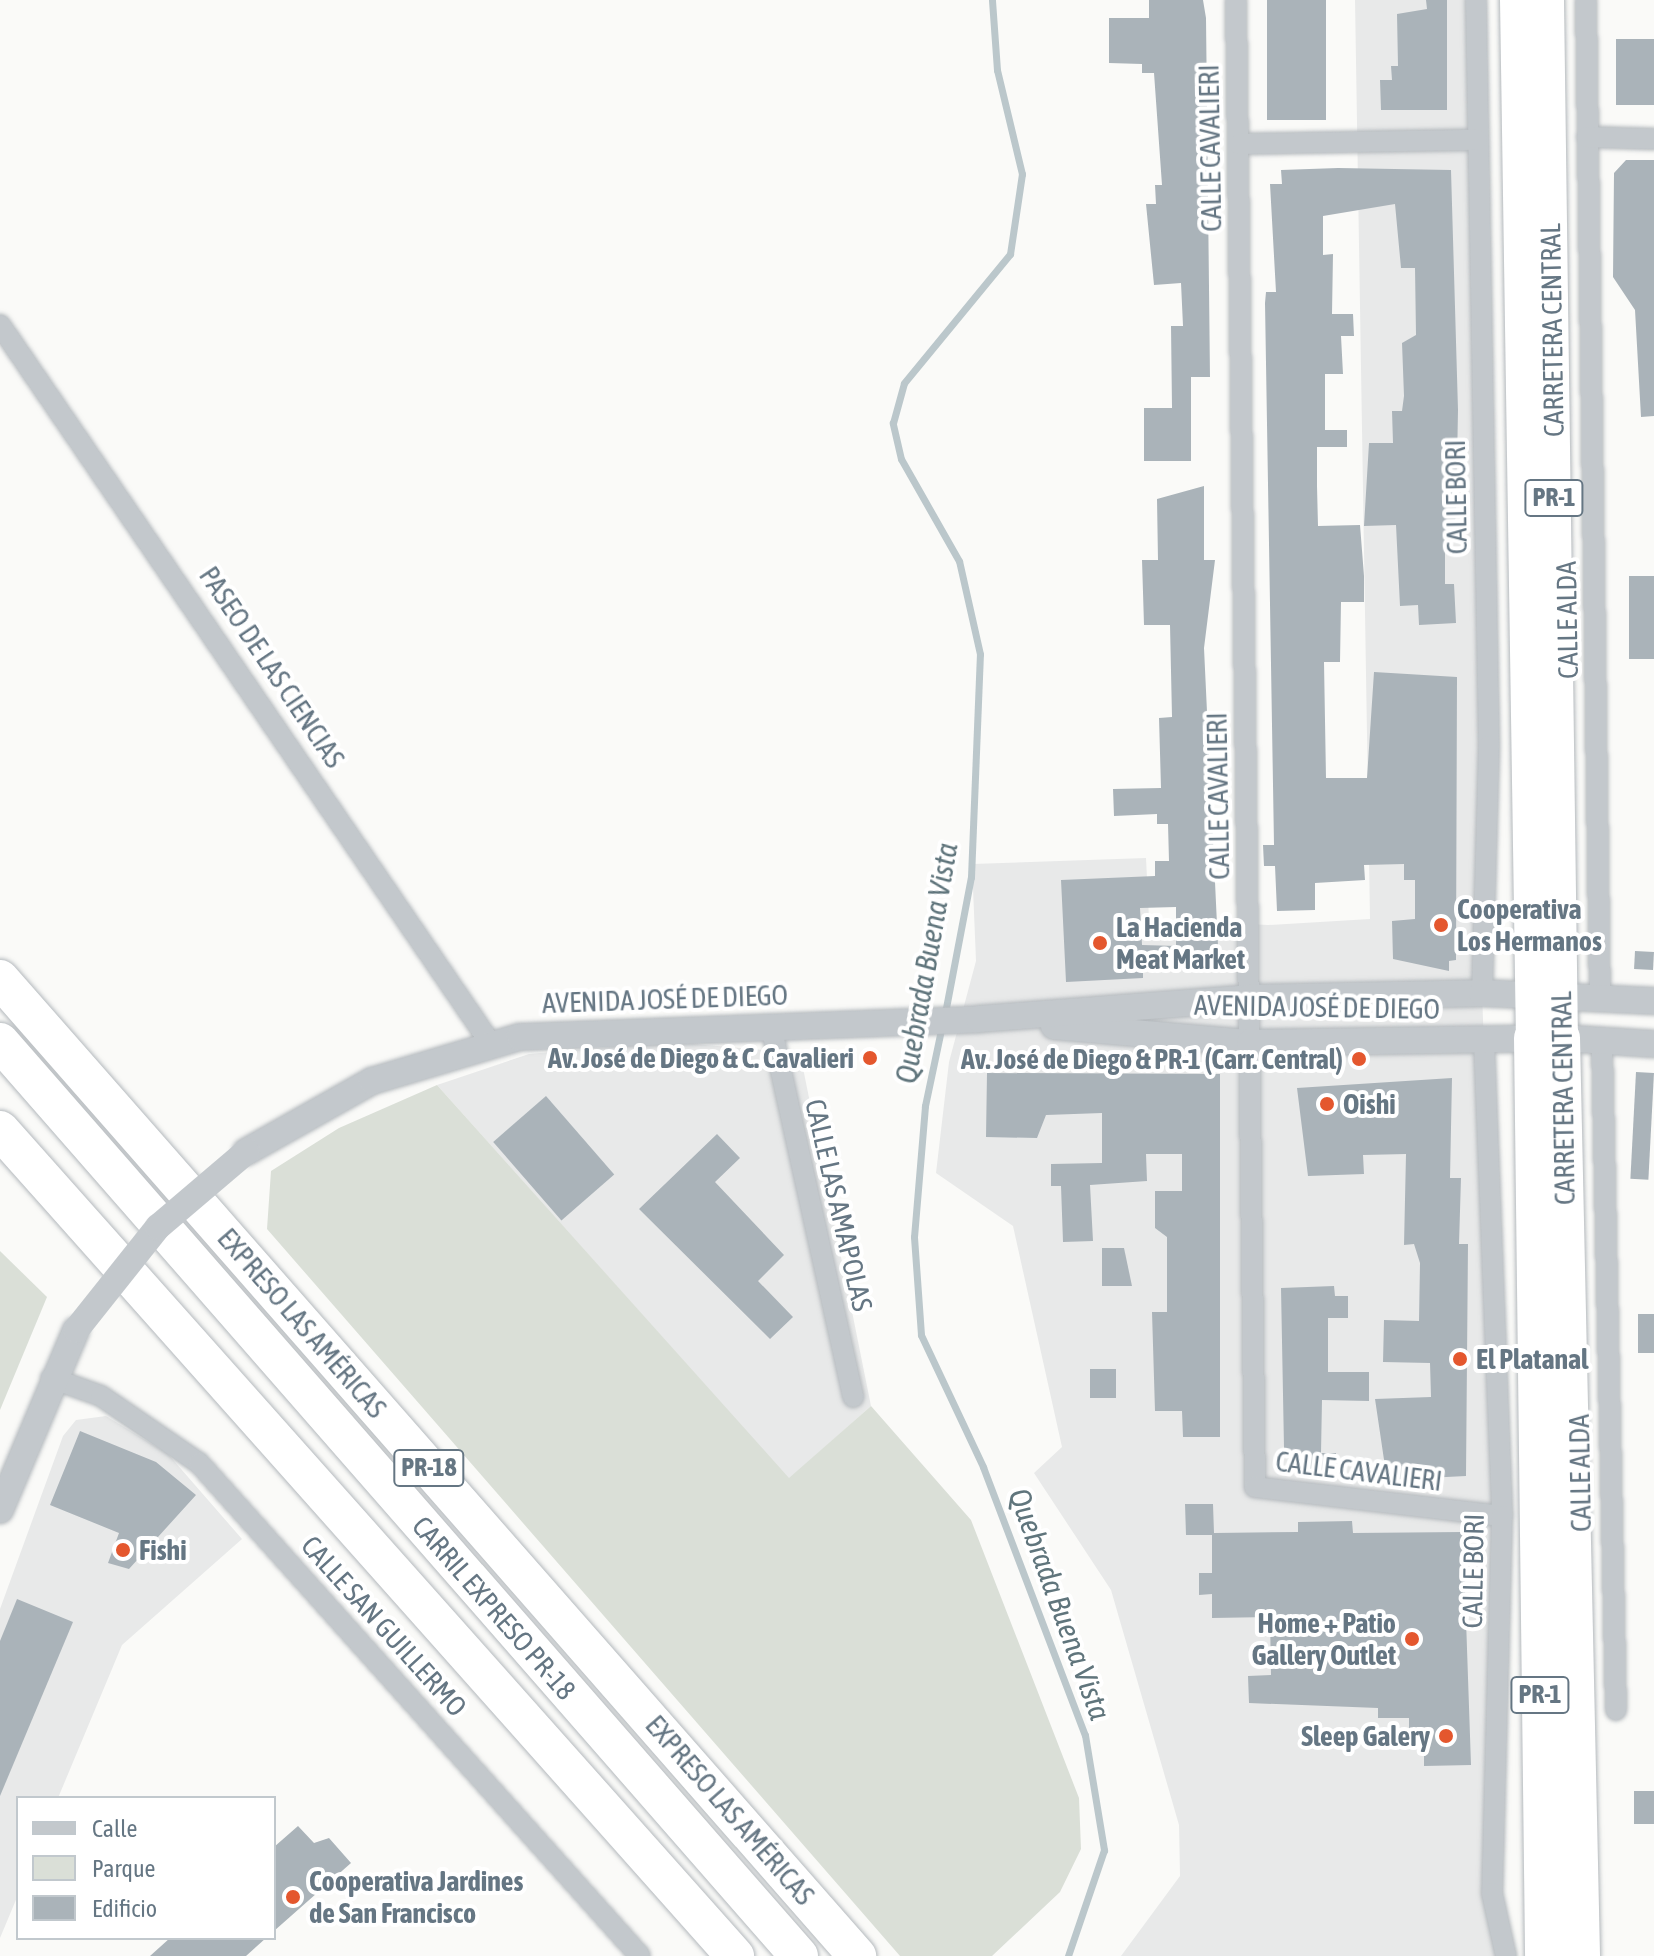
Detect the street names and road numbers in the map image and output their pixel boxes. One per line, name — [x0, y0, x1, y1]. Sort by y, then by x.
street label: CALLE CAVALIERI — [1192, 64, 1228, 232]
street label: CARRETERA CENTRAL — [1533, 223, 1571, 437]
street label: CALLE BORI — [1438, 439, 1474, 555]
road number: PR-1 — [1524, 476, 1584, 520]
street label: PASEO DE LAS CIENCIAS — [192, 560, 352, 774]
street label: CALLE ALDA — [1549, 561, 1585, 679]
street label: CALLE CAVALIERI — [1200, 712, 1236, 880]
street label: AVENIDA JOSÉ DE DIEGO — [542, 978, 788, 1020]
street label: AVENIDA JOSÉ DE DIEGO — [1194, 988, 1440, 1026]
street label: CARRETERA CENTRAL — [1544, 991, 1582, 1205]
street label: CALLE LAS AMAPOLAS — [798, 1096, 880, 1314]
street label: EXPRESO LAS AMÉRICAS — [211, 1221, 393, 1425]
street label: CALLE ALDA — [1562, 1414, 1598, 1532]
street label: CALLE CAVALIERI — [1274, 1444, 1444, 1498]
road number: PR-18 — [393, 1446, 465, 1490]
street label: CARRIL EXPRESO PR-18 — [405, 1509, 583, 1707]
street label: CALLE BORI — [1455, 1513, 1491, 1629]
street label: CALLE SAN GUILLERMO — [294, 1529, 474, 1723]
road number: PR-1 — [1510, 1673, 1570, 1717]
street label: EXPRESO LAS AMÉRICAS — [639, 1708, 821, 1912]

